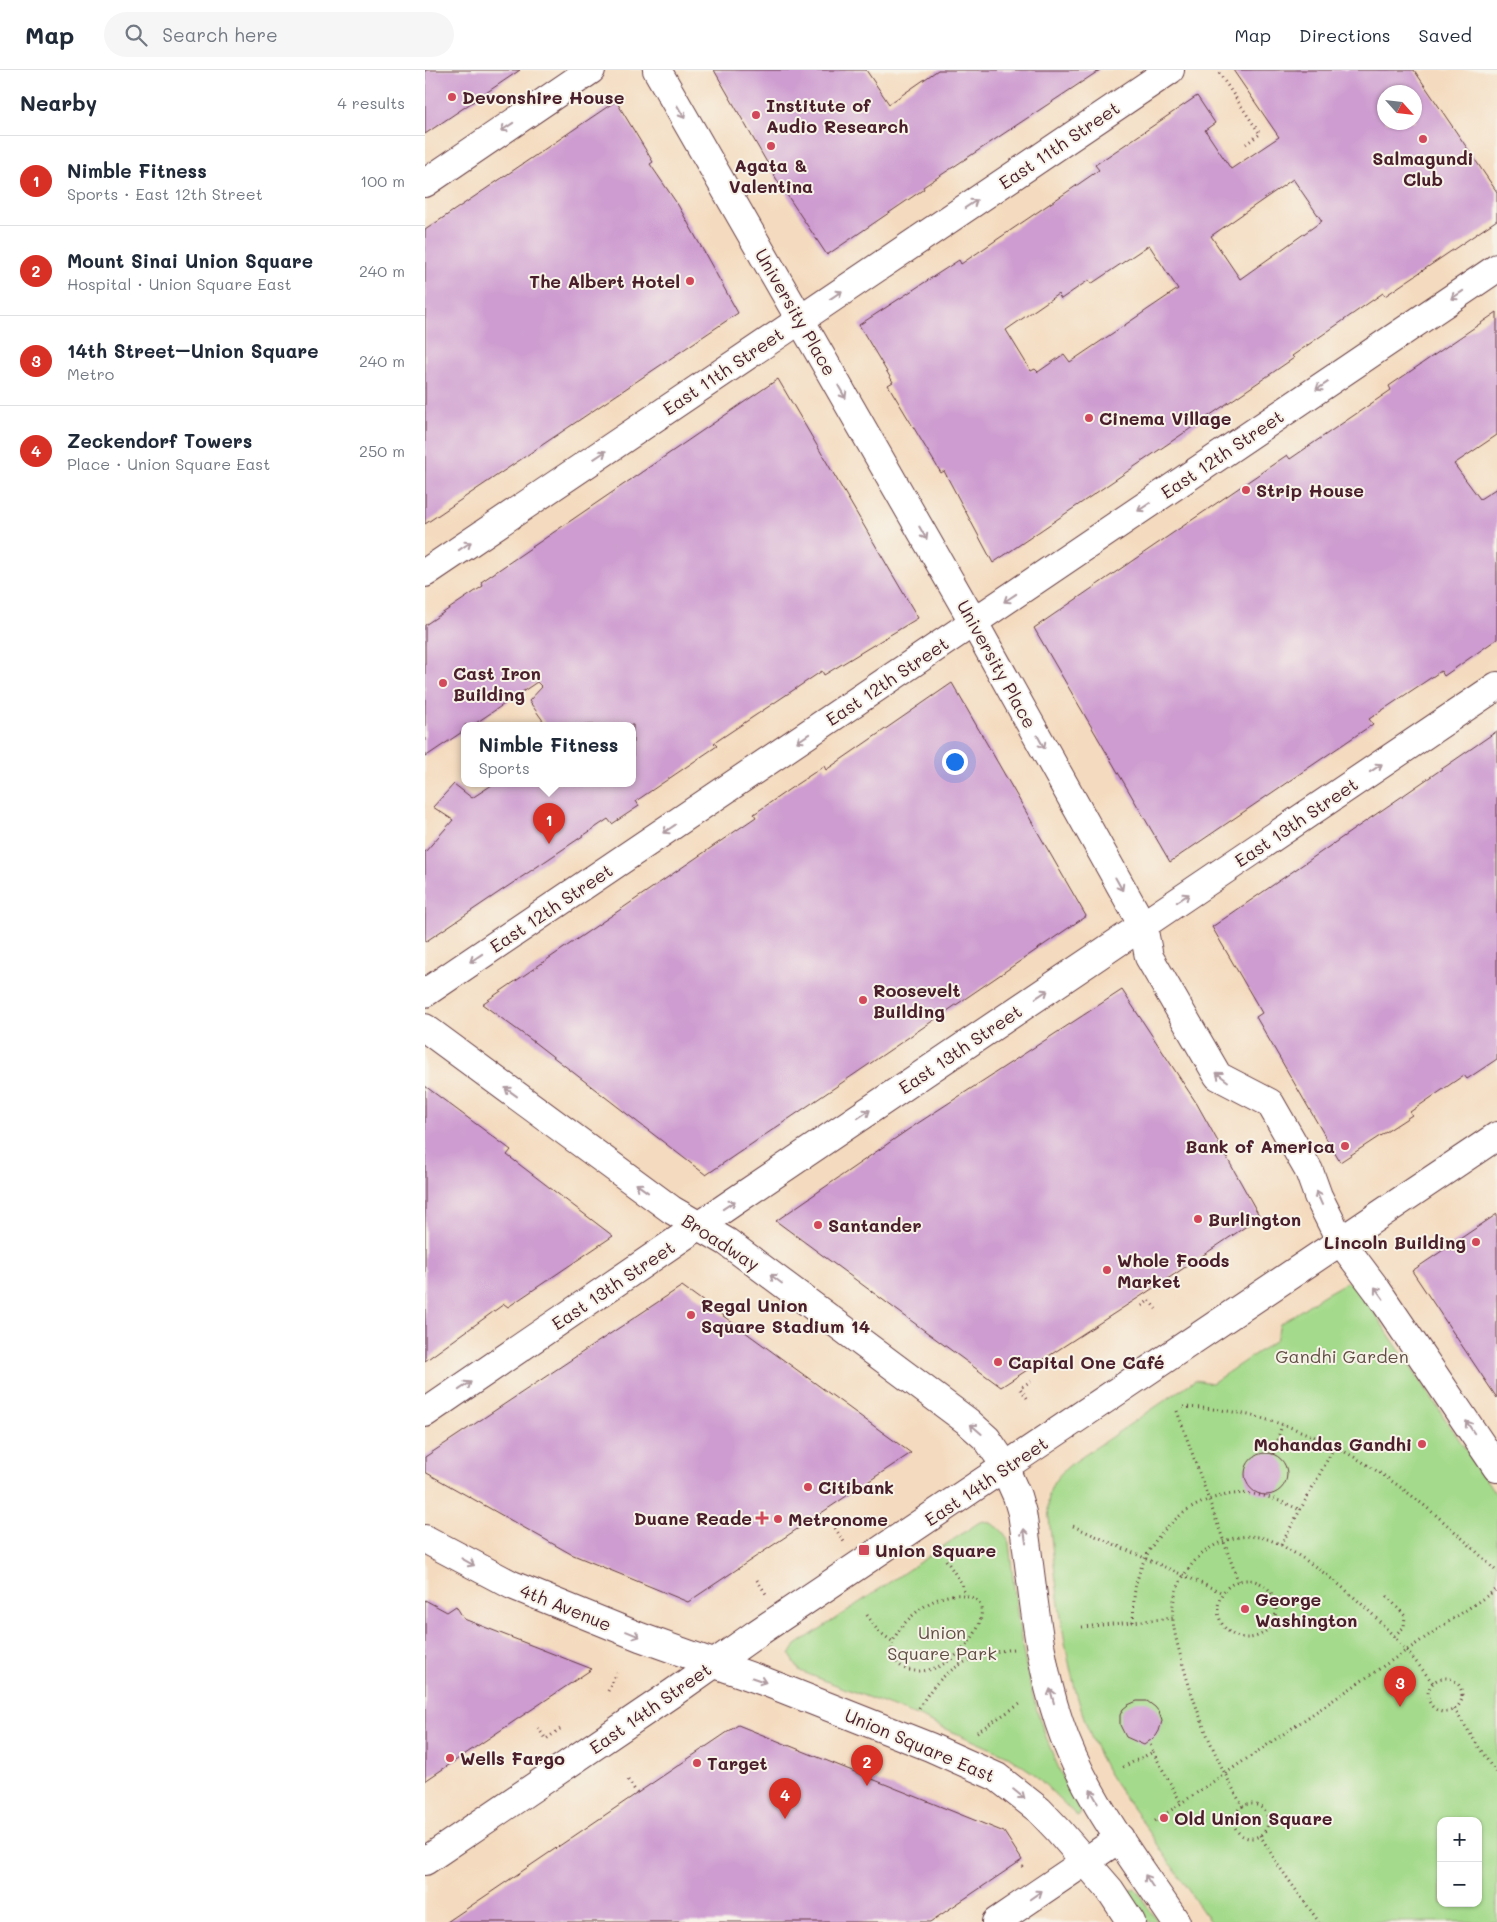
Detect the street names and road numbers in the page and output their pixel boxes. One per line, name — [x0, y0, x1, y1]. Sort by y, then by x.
street label: East 11th Street — [994, 96, 1124, 194]
street label: University Place — [750, 244, 842, 380]
street label: East 11th Street — [658, 322, 788, 420]
street label: East 12th Street — [1156, 404, 1288, 504]
street label: University Place — [952, 596, 1042, 732]
street label: East 12th Street — [821, 631, 953, 731]
street label: East 13th Street — [1230, 772, 1362, 872]
street label: East 12th Street — [485, 858, 617, 958]
street label: East 13th Street — [894, 999, 1026, 1099]
street label: Broadway — [678, 1208, 764, 1276]
street label: East 13th Street — [547, 1235, 679, 1335]
street label: East 14th Street — [920, 1431, 1052, 1531]
street label: 4th Avenue — [517, 1578, 615, 1636]
street label: East 14th Street — [584, 1657, 716, 1759]
street label: Union Square East — [841, 1703, 999, 1787]

